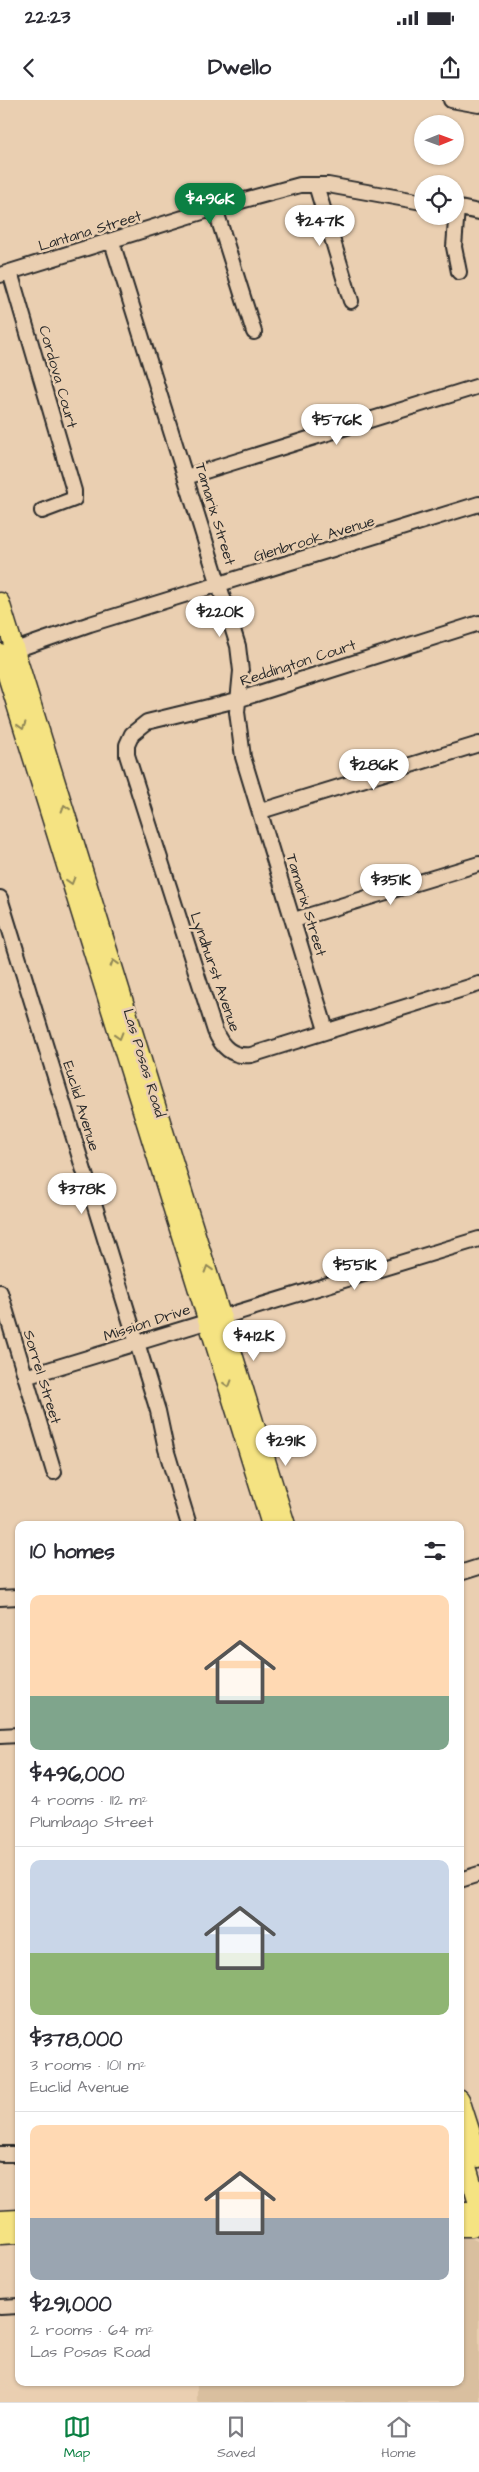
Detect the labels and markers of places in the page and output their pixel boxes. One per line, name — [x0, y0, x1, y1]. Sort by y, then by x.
pin: $496K — [175, 182, 245, 225]
pin: $247K — [285, 204, 355, 247]
pin: $576K — [302, 404, 372, 446]
pin: $220K — [185, 596, 255, 638]
pin: $286K — [339, 748, 409, 791]
pin: $351K — [356, 864, 426, 906]
pin: $378K — [47, 1172, 117, 1215]
pin: $551K — [320, 1248, 390, 1291]
pin: $412K — [219, 1320, 289, 1362]
pin: $291K — [251, 1424, 321, 1467]

